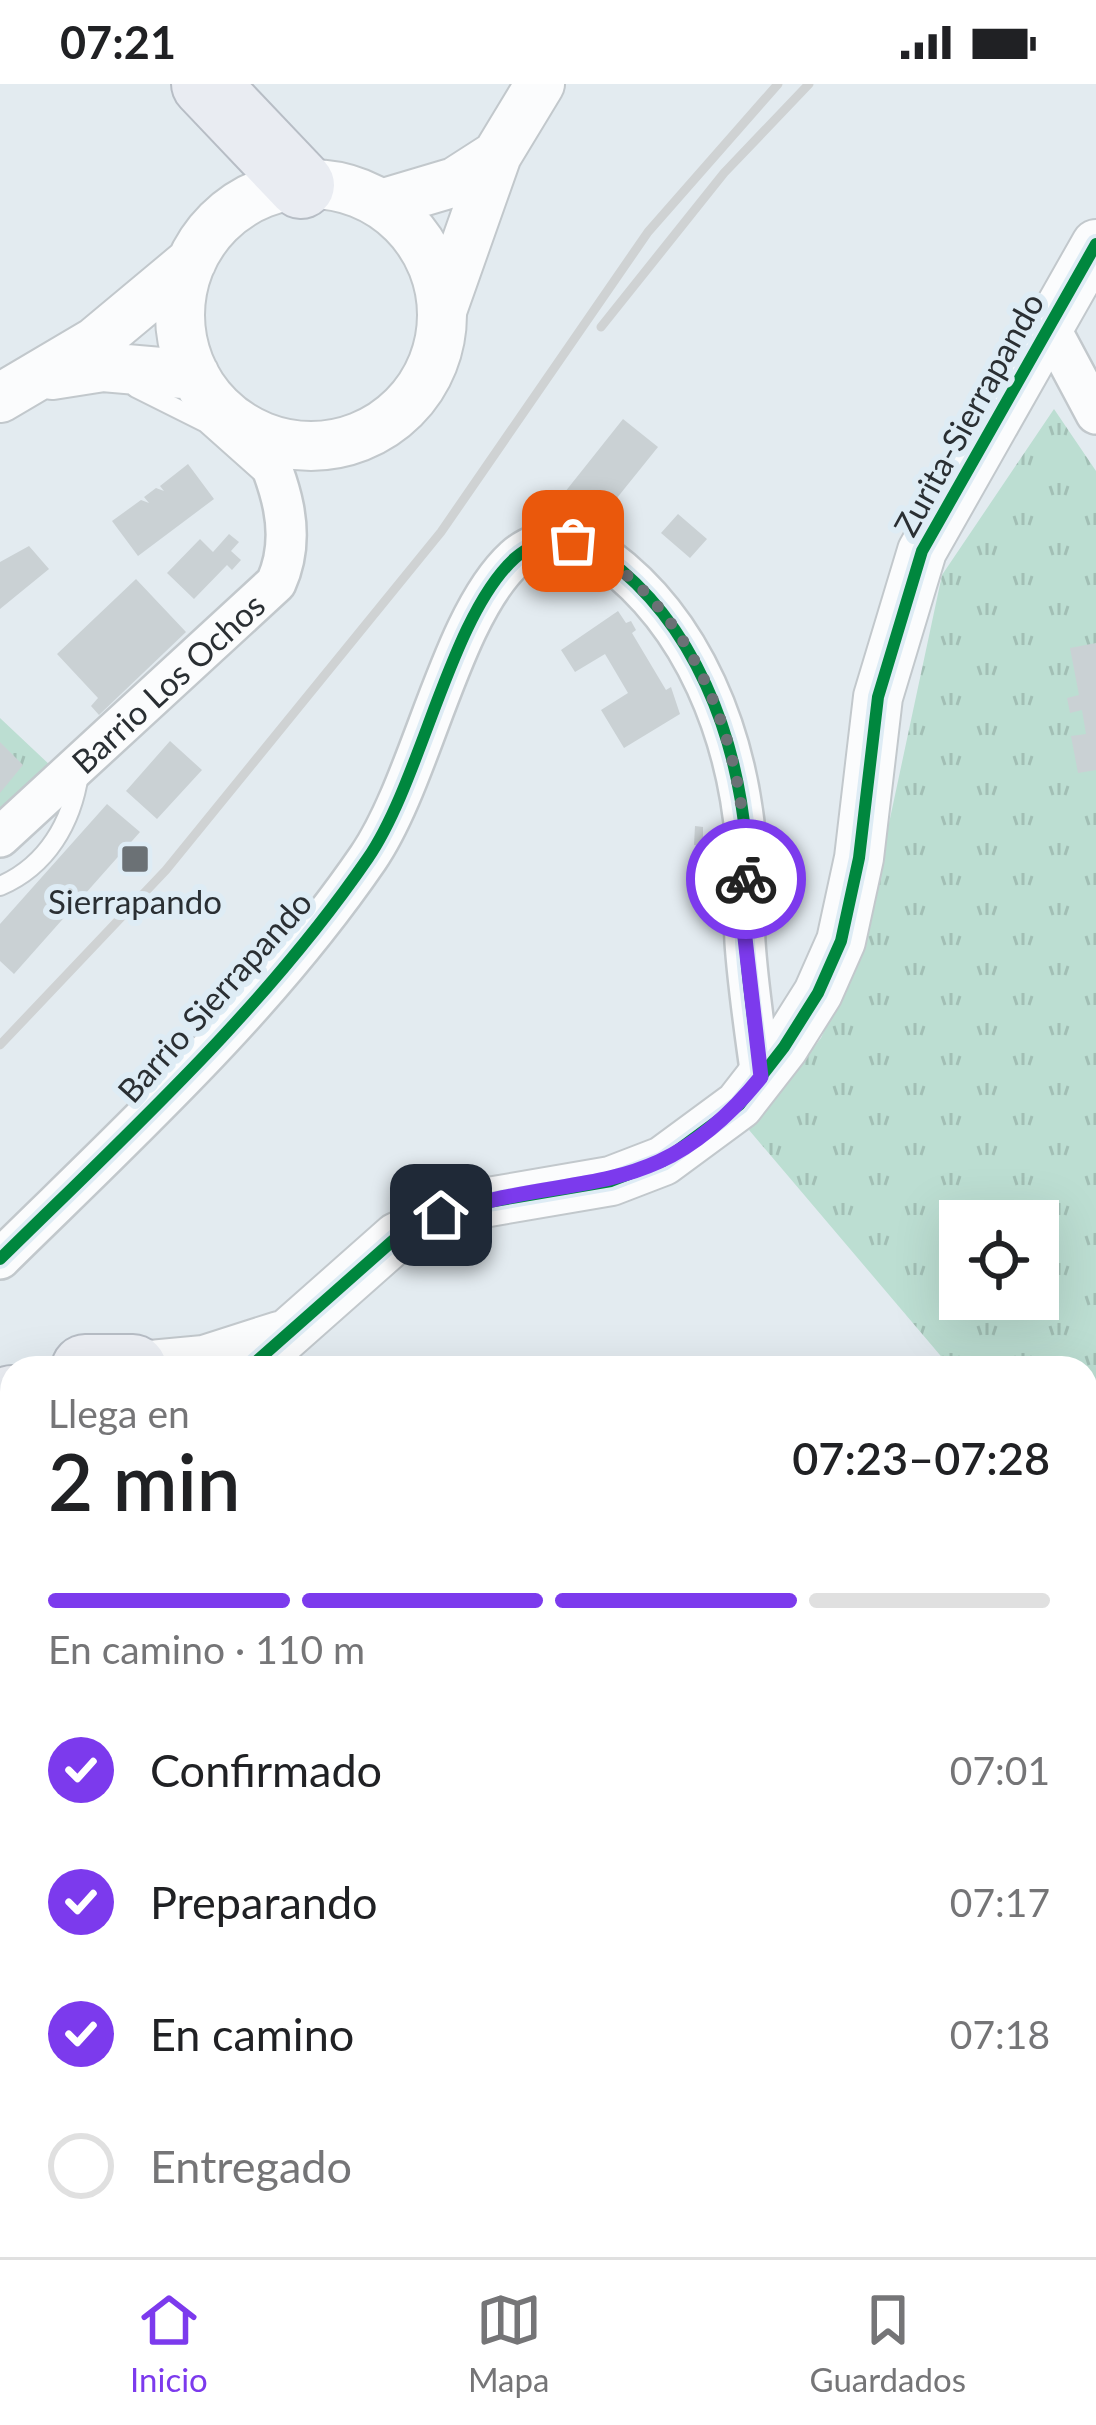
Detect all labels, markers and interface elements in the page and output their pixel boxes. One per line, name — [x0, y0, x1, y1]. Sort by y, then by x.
text: 07:21 — [60, 15, 176, 69]
street label: Zurita-Sierrapando — [885, 285, 1051, 543]
pin — [522, 490, 624, 592]
icon: bag — [540, 508, 606, 574]
street label: Barrio Los Ochos — [63, 584, 272, 781]
courier — [686, 819, 806, 939]
marker: Sierrapando — [119, 843, 151, 875]
icon: bike — [713, 846, 779, 912]
place label: Sierrapando — [48, 881, 222, 921]
street label: Barrio Sierrapando — [109, 882, 319, 1110]
pin — [390, 1164, 492, 1266]
icon: home — [408, 1182, 474, 1248]
map controls — [939, 1200, 1059, 1320]
button: locate — [939, 1200, 1059, 1320]
text: Llega en — [48, 1390, 190, 1436]
text: 07:23–07:28 — [792, 1431, 1050, 1485]
text: 2 min — [48, 1434, 241, 1528]
text: En camino · 110 m — [48, 1626, 365, 1672]
icon: check — [48, 1737, 114, 1803]
text: Confirmado — [150, 1743, 382, 1797]
text: 07:01 — [950, 1747, 1050, 1793]
icon: check — [48, 1869, 114, 1935]
text: Preparando — [150, 1875, 378, 1929]
text: 07:17 — [950, 1879, 1050, 1925]
icon: check — [48, 2001, 114, 2067]
text: En camino — [150, 2007, 354, 2061]
text: 07:18 — [950, 2011, 1050, 2057]
text: Entregado — [150, 2139, 352, 2193]
tab: Inicio — [130, 2287, 208, 2399]
tab: Mapa — [468, 2287, 549, 2399]
tab: Guardados — [810, 2287, 966, 2399]

